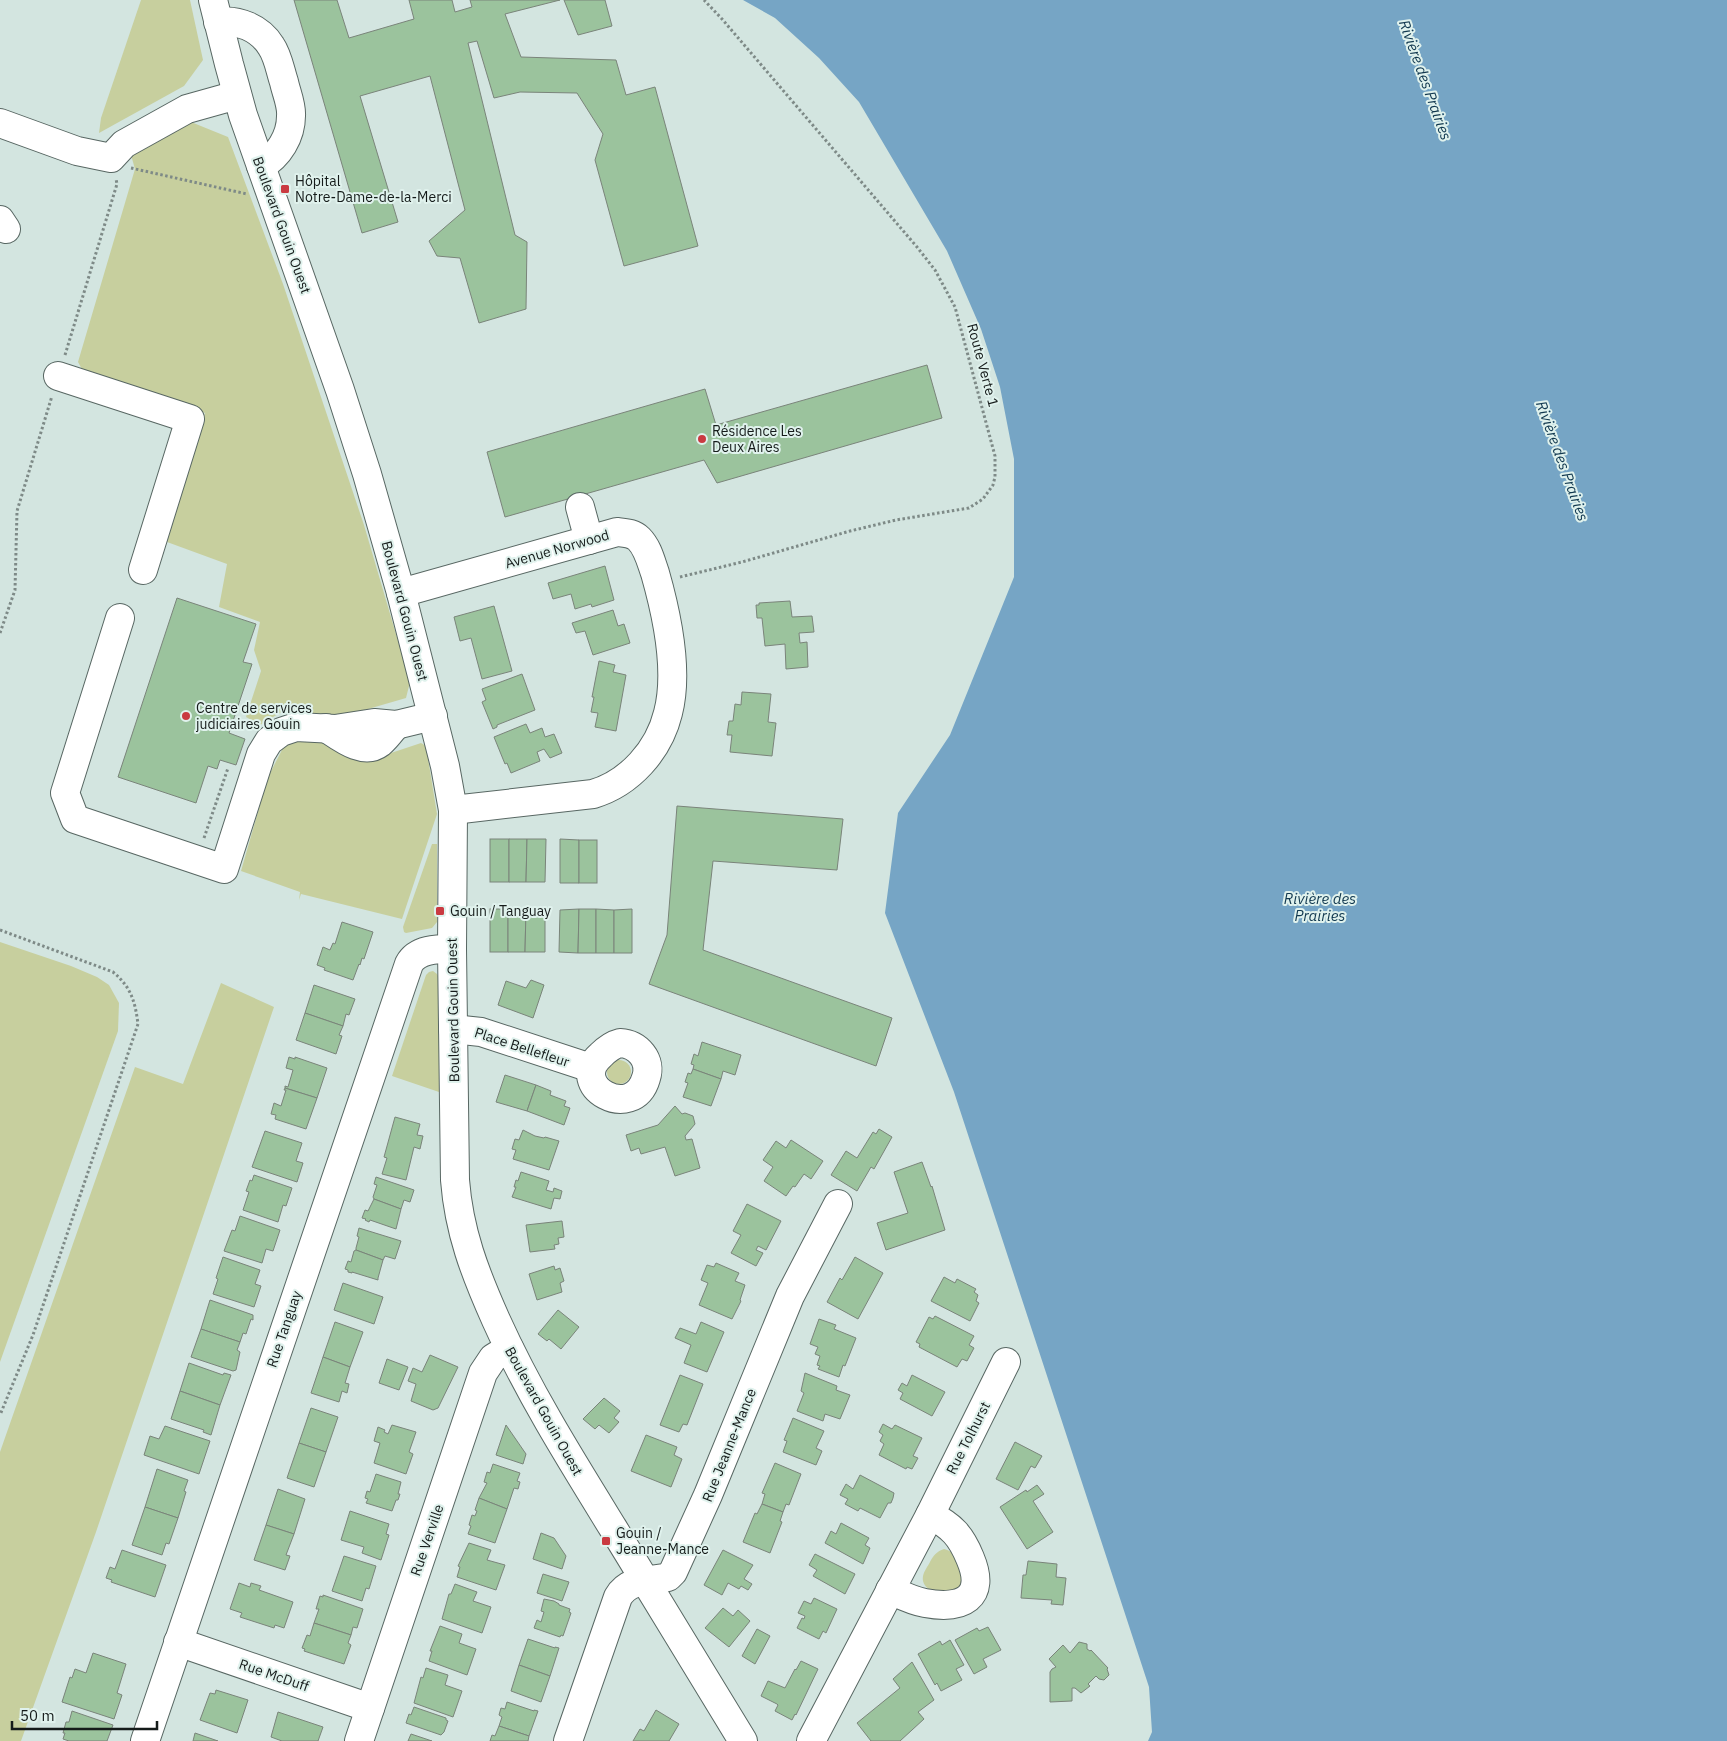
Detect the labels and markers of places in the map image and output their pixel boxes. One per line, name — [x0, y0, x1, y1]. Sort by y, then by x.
place label: Hôpital Notre-Dame-de-la-Merci — [295, 172, 452, 206]
marker: Hôpital Notre-Dame-de-la-Merci — [279, 183, 291, 195]
place label: Résidence Les Deux Aires — [712, 422, 802, 456]
marker: Résidence Les Deux Aires — [696, 433, 708, 445]
place label: Centre de services judiciaires Gouin — [196, 699, 312, 733]
marker: Centre de services judiciaires Gouin — [180, 710, 192, 722]
place label: Gouin / Tanguay — [450, 902, 551, 920]
marker: Gouin / Tanguay — [434, 905, 446, 917]
place label: Gouin / Jeanne-Mance — [616, 1524, 709, 1558]
marker: Gouin / Jeanne-Mance — [600, 1535, 612, 1547]

